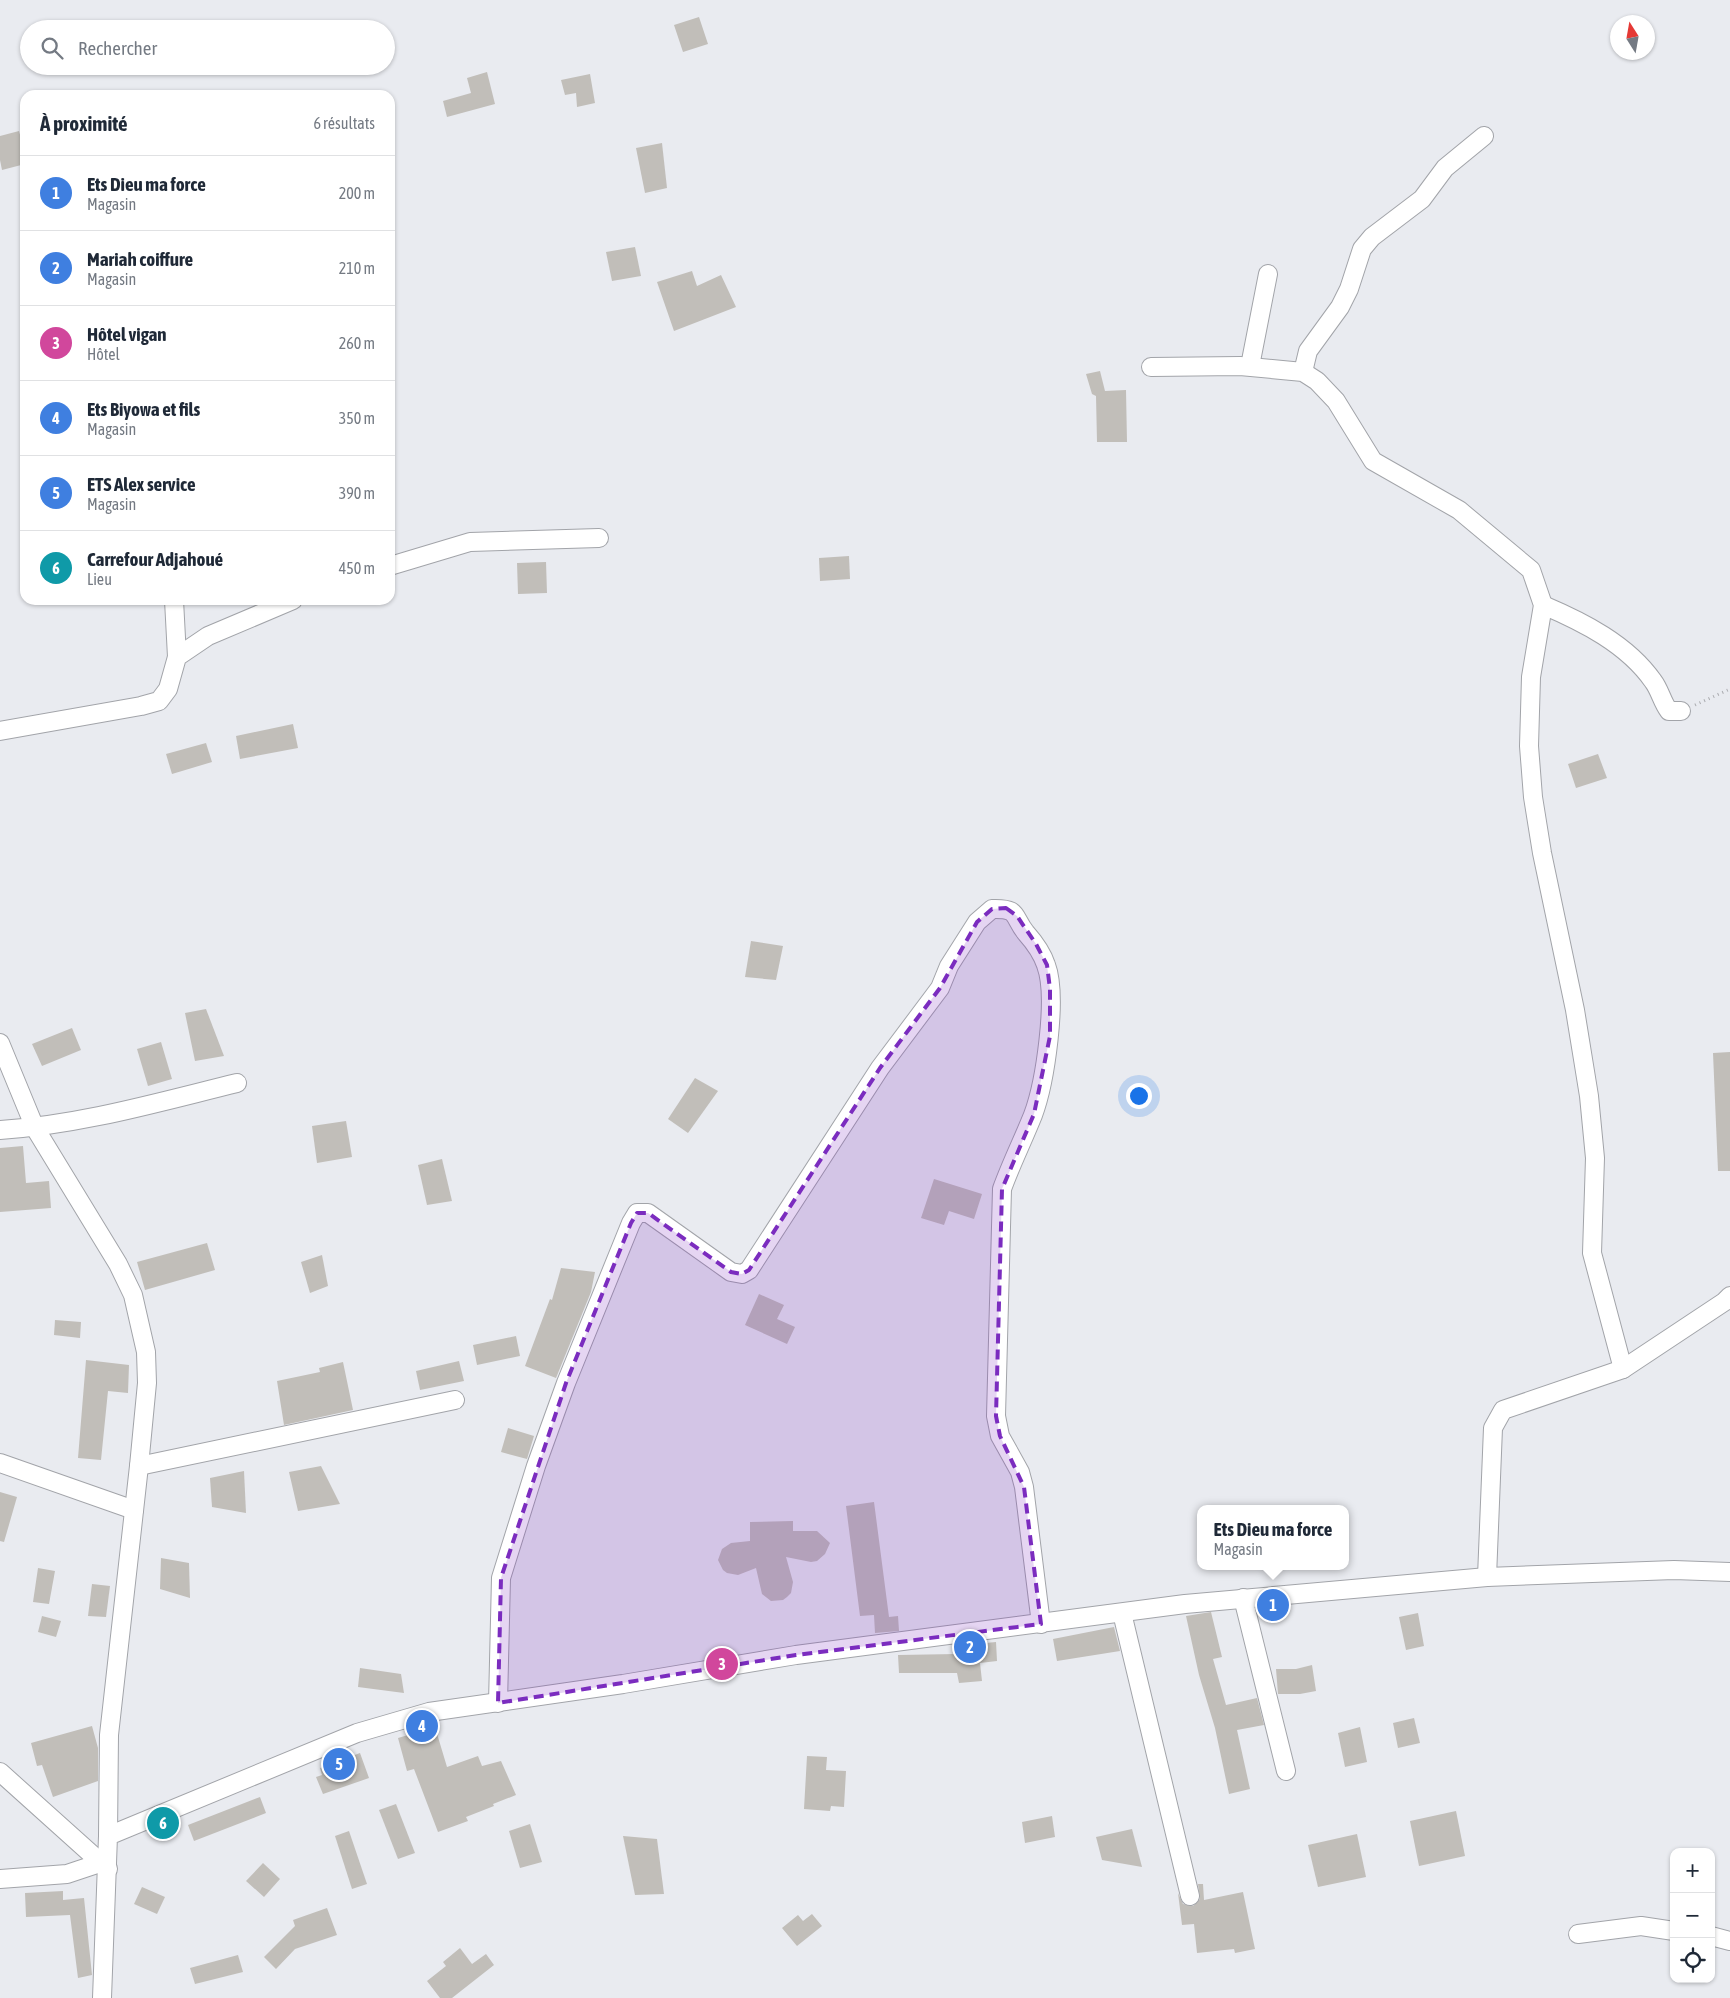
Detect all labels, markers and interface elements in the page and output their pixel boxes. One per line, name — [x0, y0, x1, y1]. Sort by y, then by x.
north arrow — [1610, 15, 1655, 60]
search box — [20, 20, 395, 75]
icon: search — [38, 34, 66, 62]
text: Rechercher — [78, 37, 157, 59]
text: À proximité — [40, 111, 128, 135]
text: 6 résultats — [313, 114, 375, 132]
text: Ets Dieu ma force — [87, 173, 206, 195]
text: 1 — [52, 184, 60, 202]
text: 200 m — [339, 184, 375, 202]
text: Magasin — [87, 195, 136, 213]
text: Mariah coiffure — [87, 248, 193, 270]
text: 2 — [52, 259, 60, 277]
text: 210 m — [339, 259, 375, 277]
text: Magasin — [87, 270, 136, 288]
text: Hôtel vigan — [87, 323, 167, 345]
text: 3 — [52, 334, 60, 352]
text: 260 m — [339, 334, 375, 352]
text: Hôtel — [87, 345, 120, 363]
text: Ets Biyowa et fils — [87, 398, 200, 420]
text: 4 — [52, 409, 60, 427]
text: 350 m — [339, 409, 375, 427]
text: Magasin — [87, 420, 136, 438]
text: ETS Alex service — [87, 473, 196, 495]
text: 5 — [52, 484, 60, 502]
text: 390 m — [339, 484, 375, 502]
text: Magasin — [87, 495, 136, 513]
text: Carrefour Adjahoué — [87, 548, 223, 570]
text: 6 — [52, 559, 60, 577]
text: 450 m — [339, 559, 375, 577]
text: Lieu — [87, 570, 112, 588]
your location — [1126, 1083, 1152, 1109]
popup — [1197, 1505, 1349, 1570]
text: Ets Dieu ma force — [1214, 1518, 1332, 1540]
text: Magasin — [1214, 1540, 1263, 1558]
pin: 1 — [1257, 1586, 1289, 1624]
pin: 2 — [954, 1628, 986, 1666]
pin: 3 — [706, 1645, 738, 1683]
pin: 4 — [406, 1707, 438, 1745]
pin: 5 — [323, 1745, 355, 1783]
pin: 6 — [147, 1804, 179, 1842]
map controls — [1670, 1848, 1715, 1983]
button: + — [1670, 1848, 1715, 1893]
button: − — [1670, 1893, 1715, 1938]
button: locate — [1670, 1938, 1715, 1983]

